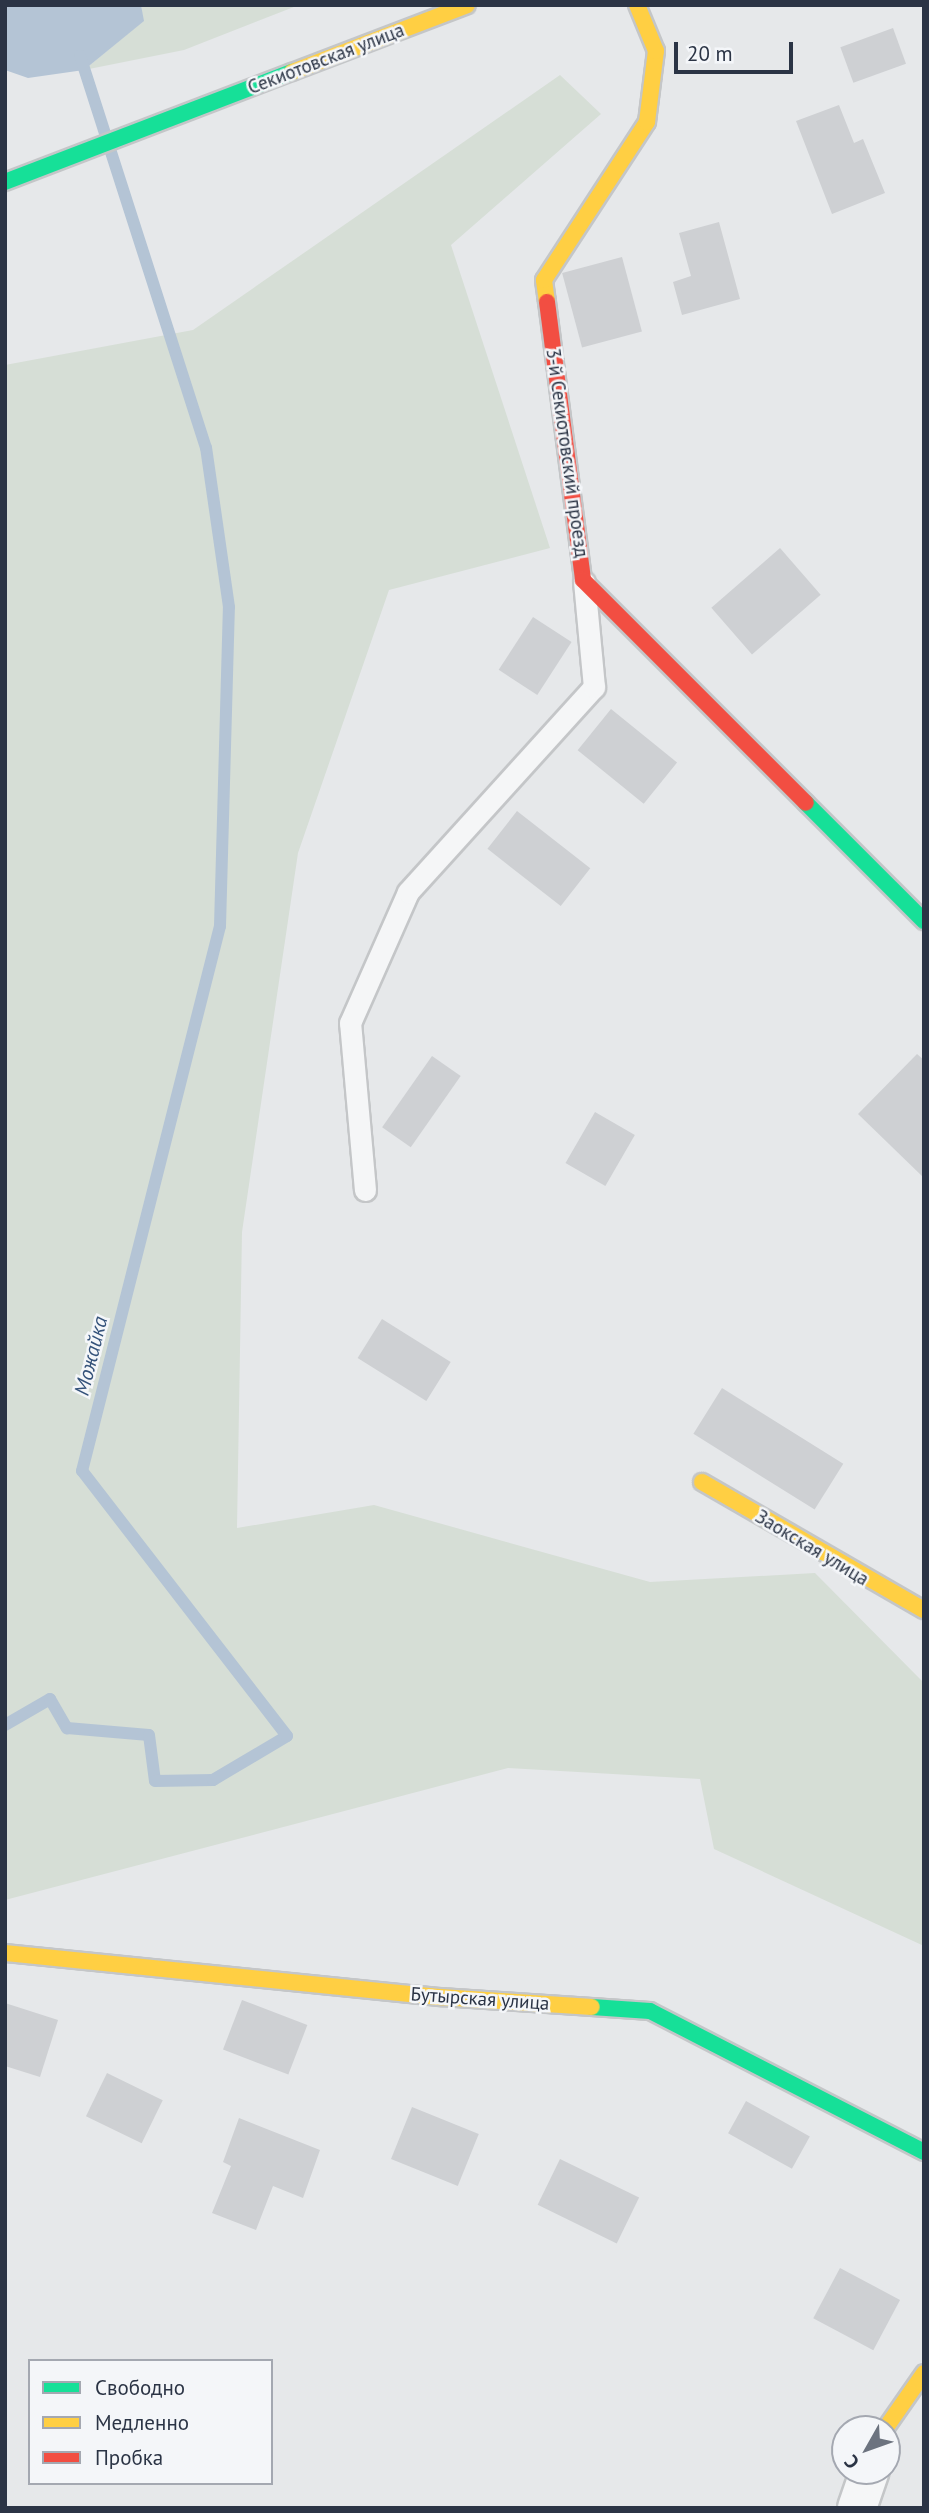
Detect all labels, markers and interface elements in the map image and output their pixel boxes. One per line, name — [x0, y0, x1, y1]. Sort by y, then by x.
street label: Секиотовская улица — [245, 19, 407, 99]
scale bar — [677, 28, 796, 72]
text: 20 m — [687, 40, 733, 67]
street label: 3-й Секиотовский проезд — [541, 347, 593, 559]
water label: Можайка — [69, 1314, 113, 1398]
street label: Заокская улица — [751, 1505, 873, 1591]
street label: Бутырская улица — [410, 1983, 550, 2015]
legend — [28, 2359, 273, 2485]
text: Свободно — [95, 2374, 185, 2401]
text: Медленно — [95, 2409, 189, 2436]
north arrow — [831, 2415, 901, 2485]
text: Пробка — [95, 2444, 163, 2471]
text: С — [839, 2450, 864, 2474]

